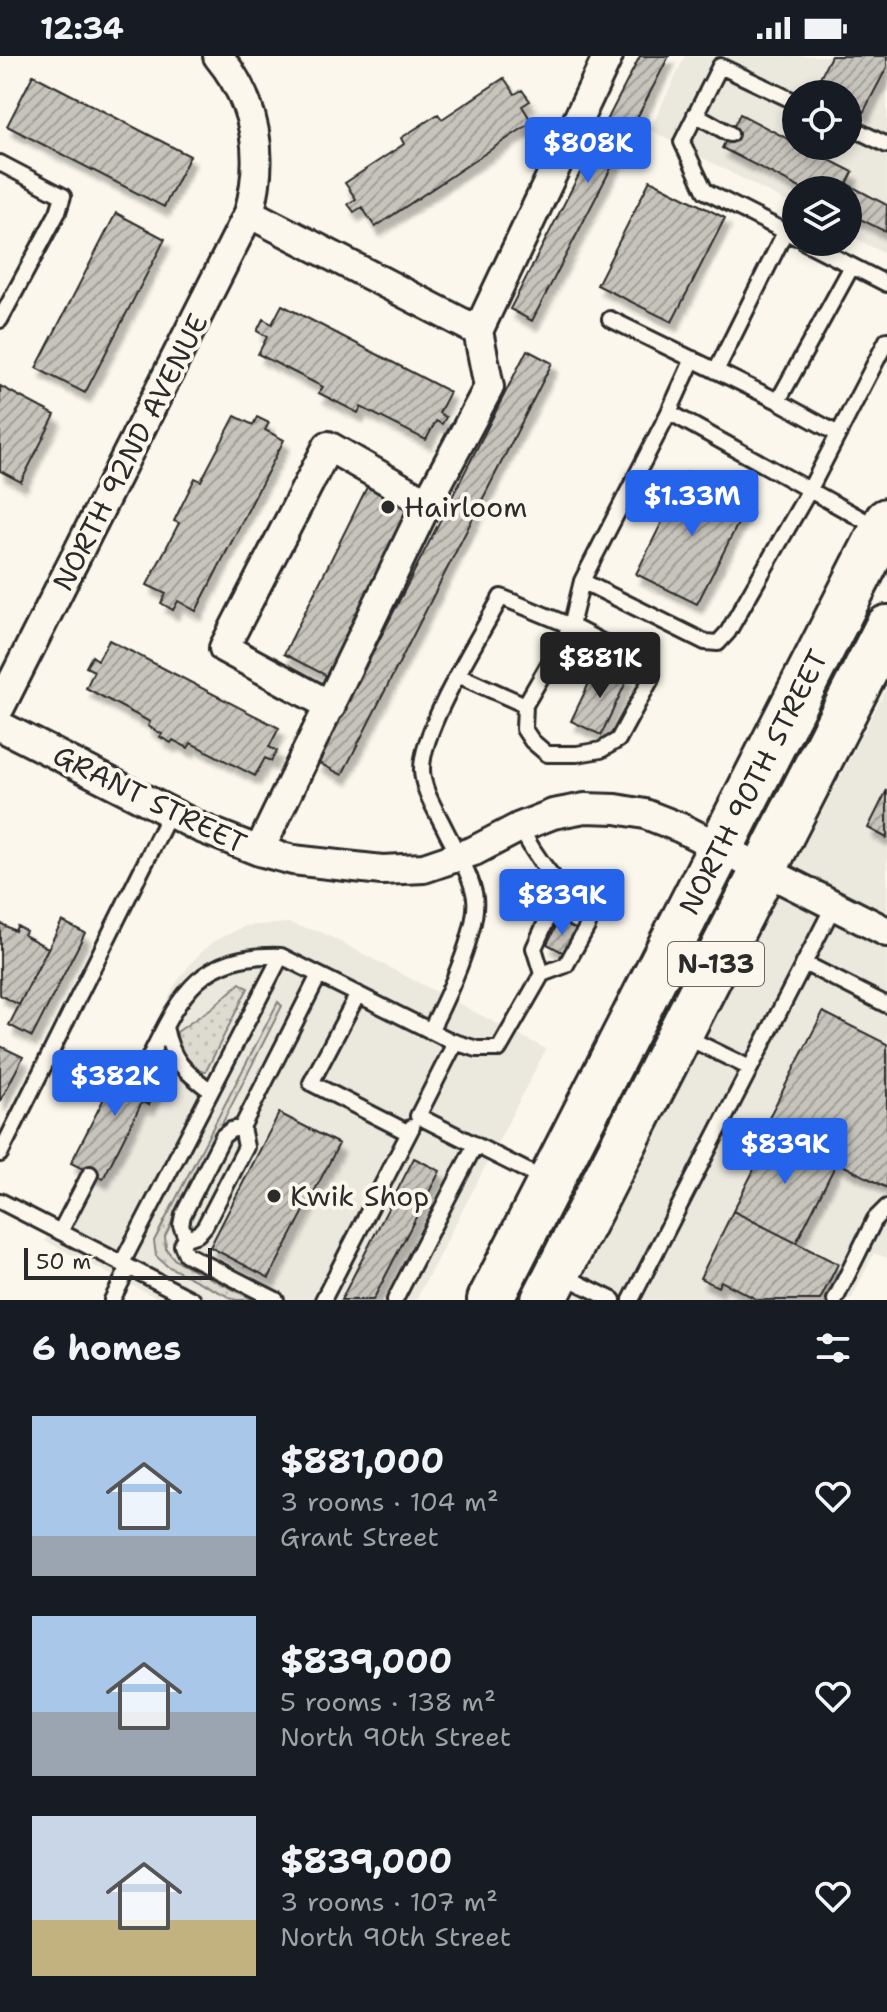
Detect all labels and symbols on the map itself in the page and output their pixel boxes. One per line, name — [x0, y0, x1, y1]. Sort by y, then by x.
pin: $808K — [532, 117, 644, 185]
street label: NORTH 92ND AVENUE — [44, 307, 216, 597]
pin: $1.33M — [627, 470, 757, 538]
place label: Hairloom — [404, 488, 527, 526]
marker: Hairloom — [379, 498, 397, 516]
pin: $881K — [544, 632, 656, 700]
street label: NORTH 90TH STREET — [670, 643, 836, 921]
street label: GRANT STREET — [47, 736, 253, 862]
pin: $839K — [506, 869, 618, 937]
road number: N-133 — [668, 942, 764, 986]
pin: $382K — [59, 1050, 171, 1118]
pin: $839K — [729, 1118, 841, 1186]
place label: Kwik Shop — [290, 1177, 429, 1215]
marker: Kwik Shop — [265, 1187, 283, 1205]
scale bar — [24, 1244, 212, 1280]

